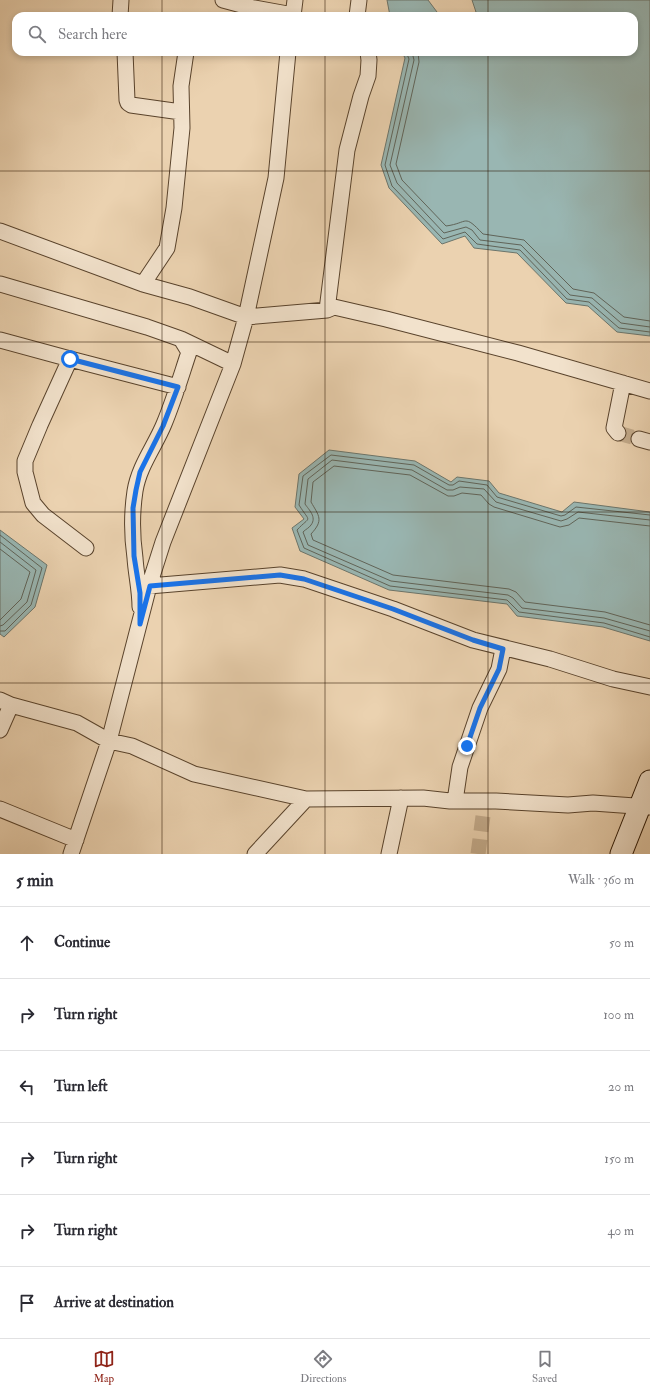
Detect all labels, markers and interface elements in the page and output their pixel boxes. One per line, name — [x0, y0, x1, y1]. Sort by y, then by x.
search box — [12, 12, 638, 56]
icon: search — [26, 23, 48, 45]
text: Search here — [58, 25, 127, 44]
route start — [61, 350, 79, 368]
route end — [458, 737, 476, 755]
text: 5 min — [16, 870, 54, 891]
text: Walk · 360 m — [568, 872, 634, 888]
icon: ahead — [16, 932, 38, 954]
text: Continue — [54, 933, 110, 952]
text: 50 m — [609, 935, 634, 951]
icon: right — [16, 1004, 38, 1026]
text: Turn right — [54, 1005, 117, 1024]
text: 100 m — [603, 1007, 634, 1023]
icon: left — [16, 1076, 38, 1098]
text: Turn left — [54, 1077, 108, 1096]
text: 20 m — [608, 1079, 634, 1095]
icon: right — [16, 1148, 38, 1170]
text: Turn right — [54, 1149, 117, 1168]
text: 150 m — [604, 1151, 634, 1167]
icon: right — [16, 1220, 38, 1242]
text: Turn right — [54, 1221, 117, 1240]
text: 40 m — [608, 1223, 634, 1239]
icon: arrive — [16, 1292, 38, 1314]
text: Arrive at destination — [54, 1293, 174, 1312]
tab: Map — [93, 1348, 115, 1385]
tab: Directions — [300, 1348, 347, 1385]
tab: Saved — [532, 1348, 557, 1385]

